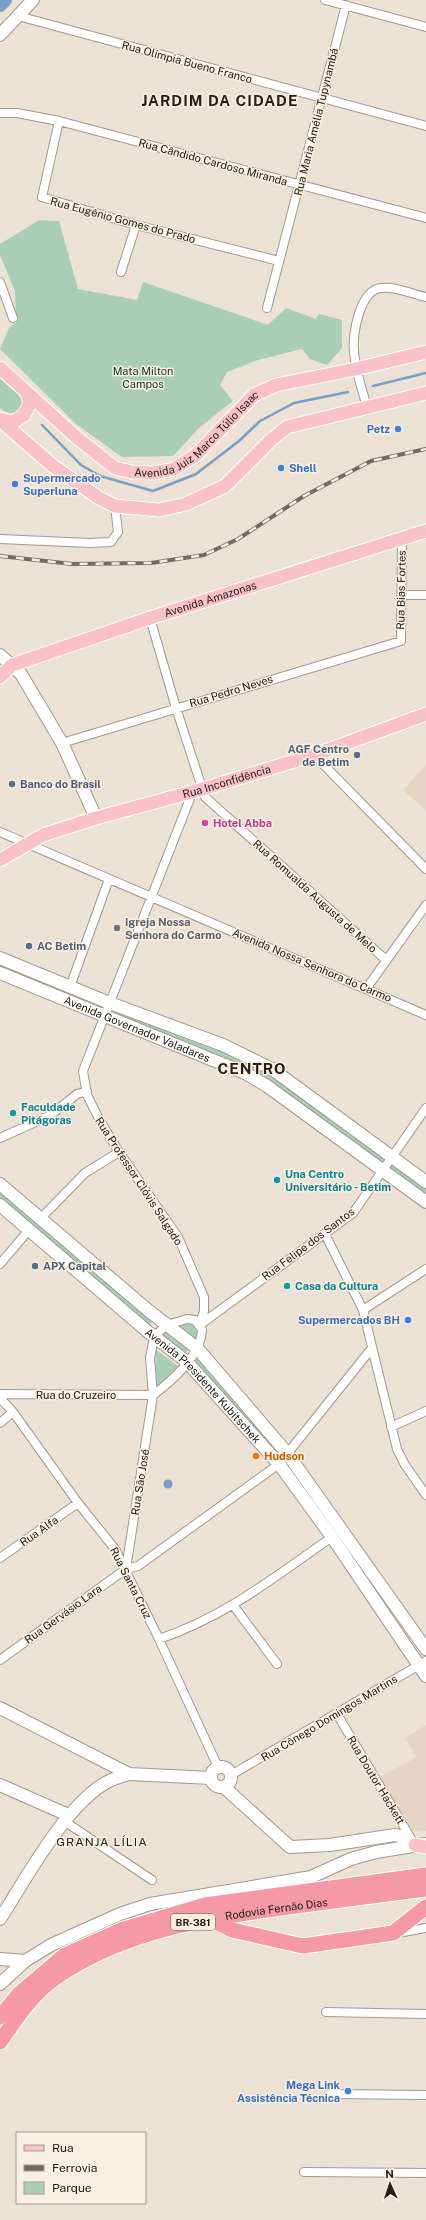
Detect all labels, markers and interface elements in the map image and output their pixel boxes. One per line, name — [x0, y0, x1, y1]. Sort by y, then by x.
street label: Rua Olímpia Bueno Franco — [121, 39, 253, 85]
street label: Rua Maria Amélia Tupynambá — [292, 47, 340, 197]
district label: JARDIM DA CIDADE — [142, 92, 298, 109]
street label: Rua Cândido Cardoso Miranda — [137, 136, 289, 188]
street label: Rua Eugênio Gomes do Prado — [49, 195, 197, 245]
park label: Mata Milton Campos — [113, 365, 173, 390]
street label: Avenida Juiz Marco Túlio Isaac — [134, 388, 260, 479]
place label: Petz — [367, 423, 391, 435]
marker: Petz — [393, 424, 403, 434]
place label: Shell — [289, 462, 317, 474]
marker: Shell — [276, 463, 286, 473]
place label: Supermercado Superluna — [23, 472, 101, 497]
marker: Supermercado Superluna — [10, 479, 20, 489]
street label: Rua Bias Fortes — [394, 550, 408, 630]
street label: Avenida Amazonas — [163, 579, 258, 619]
street label: Rua Pedro Neves — [188, 672, 275, 709]
place label: AGF Centro de Betim — [288, 743, 349, 768]
marker: AGF Centro de Betim — [352, 750, 362, 760]
street label: Rua Inconfidência — [181, 763, 272, 800]
place label: Banco do Brasil — [20, 778, 101, 790]
marker: Banco do Brasil — [7, 779, 17, 789]
place label: Hotel Abba — [213, 817, 272, 829]
marker: Hotel Abba — [200, 818, 210, 828]
street label: Rua Romualda Augusta de Melo — [251, 837, 379, 955]
place label: Igreja Nossa Senhora do Carmo — [125, 916, 221, 941]
marker: Igreja Nossa Senhora do Carmo — [112, 923, 122, 933]
street label: Avenida Nossa Senhora do Carmo — [231, 926, 393, 1004]
place label: AC Betim — [37, 940, 86, 952]
marker: AC Betim — [24, 941, 34, 951]
street label: Avenida Governador Valadares — [62, 994, 212, 1064]
district label: CENTRO — [218, 1060, 286, 1077]
place label: Faculdade Pitágoras — [21, 1101, 76, 1126]
marker: Faculdade Pitágoras — [8, 1108, 18, 1118]
street label: Rua Professor Clóvis Salgado — [93, 1115, 185, 1247]
place label: Una Centro Universitário - Betim — [285, 1168, 391, 1193]
marker: Una Centro Universitário - Betim — [272, 1175, 282, 1185]
street label: Rua Felipe dos Santos — [259, 1205, 357, 1283]
place label: APX Capital — [43, 1260, 106, 1272]
marker: APX Capital — [30, 1261, 40, 1271]
place label: Casa da Cultura — [295, 1280, 378, 1292]
marker: Casa da Cultura — [282, 1281, 292, 1291]
place label: Supermercados BH — [298, 1314, 400, 1326]
marker: Supermercados BH — [403, 1315, 413, 1325]
street label: Avenida Presidente Kubitschek — [143, 1326, 263, 1445]
street label: Rua do Cruzeiro — [36, 1389, 116, 1401]
street label: Rua São José — [129, 1448, 151, 1516]
place label: Hudson — [264, 1450, 304, 1462]
marker: Hudson — [251, 1451, 261, 1461]
street label: Rua Alfa — [18, 1514, 60, 1548]
street label: Rua Santa Cruz — [108, 1545, 154, 1621]
street label: Rua Gervásio Lara — [22, 1582, 104, 1646]
street label: Rua Cônego Domingos Martins — [259, 1672, 400, 1764]
street label: Rua Doutor Hackett — [345, 1734, 407, 1826]
district label: GRANJA LÍLIA — [56, 1835, 148, 1849]
street label: Rodovia Fernão Dias — [224, 1896, 329, 1922]
road number: BR-381 — [171, 1914, 215, 1930]
place label: Mega Link Assistência Técnica — [237, 2079, 341, 2104]
marker: Mega Link Assistência Técnica — [343, 2086, 353, 2096]
legend — [16, 2132, 146, 2204]
text: Rua — [52, 2141, 74, 2155]
text: Ferrovia — [52, 2161, 97, 2175]
north arrow — [370, 2164, 410, 2204]
text: N — [385, 2168, 394, 2180]
text: Parque — [52, 2181, 92, 2195]

